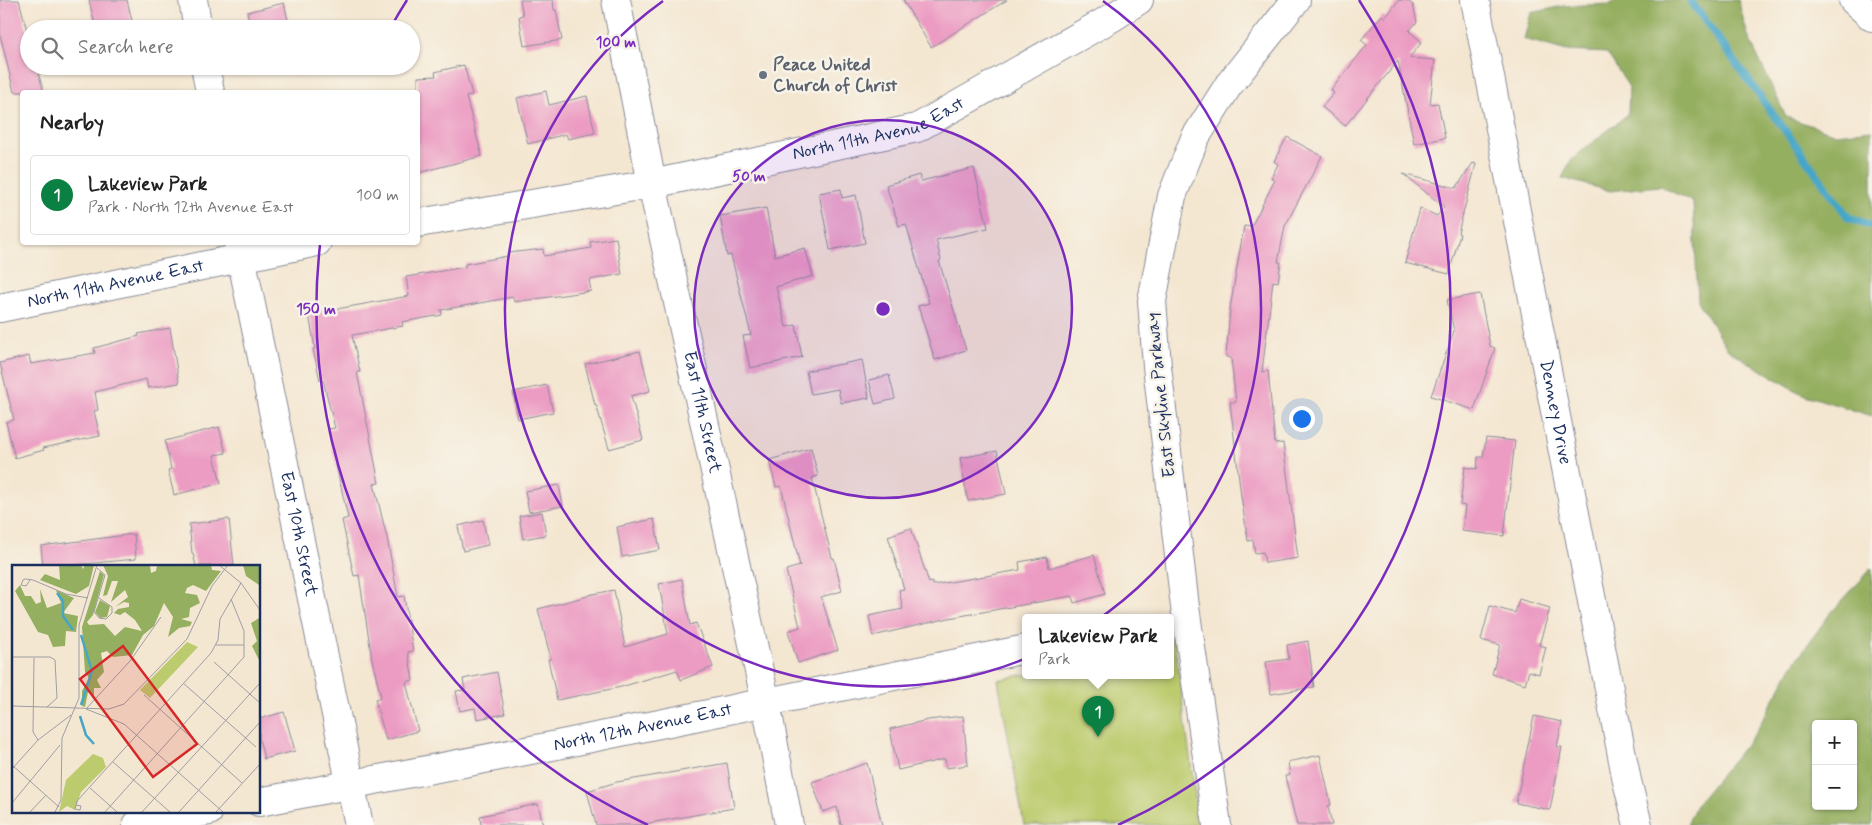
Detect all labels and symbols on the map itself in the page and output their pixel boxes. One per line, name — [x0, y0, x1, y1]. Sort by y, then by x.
text: 100 m — [596, 33, 636, 53]
place label: Peace United Church of Christ — [773, 53, 898, 98]
marker: Peace United Church of Christ — [757, 69, 769, 81]
street label: North 11th Avenue East — [790, 91, 969, 166]
text: 50 m — [732, 167, 766, 187]
street label: North 11th Avenue East — [25, 254, 207, 314]
text: 150 m — [296, 300, 336, 320]
centre of rings — [874, 300, 892, 318]
street label: East Skyline Parkway — [1140, 311, 1182, 479]
street label: East 11th Street — [677, 349, 727, 476]
street label: Denney Drive — [1533, 358, 1577, 467]
your location — [1289, 406, 1315, 432]
street label: East 10th Street — [274, 469, 323, 599]
inset map — [12, 565, 260, 812]
pin: 1 — [1082, 696, 1114, 737]
street label: North 12th Avenue East — [551, 697, 735, 757]

